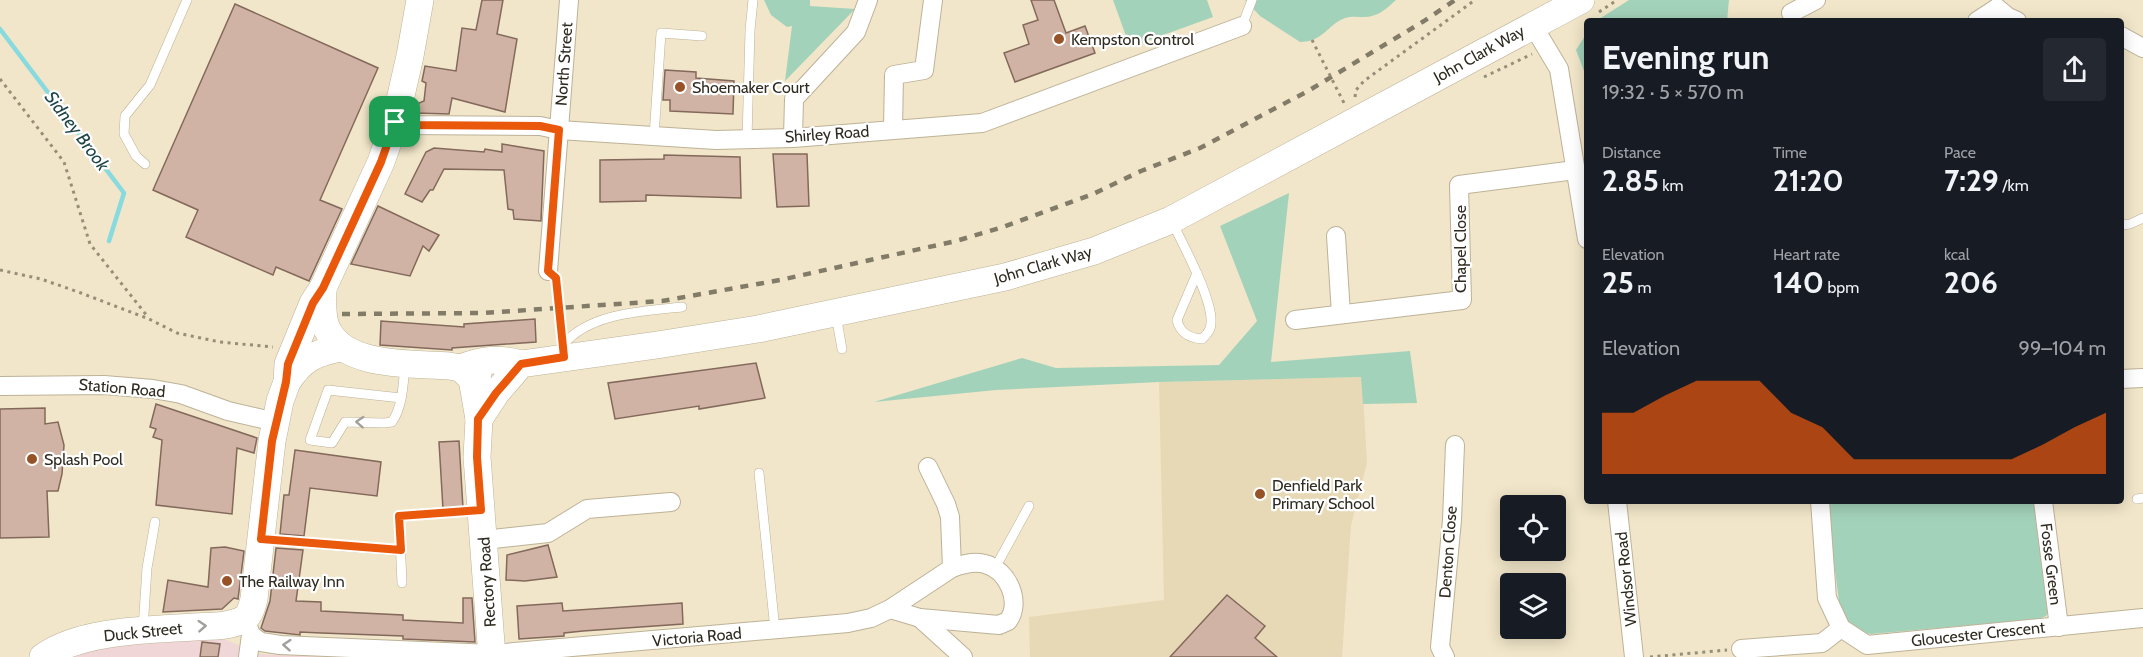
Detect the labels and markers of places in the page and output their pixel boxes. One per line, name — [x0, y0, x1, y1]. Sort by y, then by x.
place label: Kempston Control — [1071, 30, 1194, 49]
marker: Kempston Control — [1052, 32, 1066, 46]
place label: Shoemaker Court — [692, 78, 810, 97]
marker: Shoemaker Court — [673, 80, 687, 94]
pin — [369, 96, 420, 147]
place label: Splash Pool — [44, 450, 123, 469]
marker: Splash Pool — [25, 452, 39, 466]
place label: Denfield Park Primary School — [1272, 476, 1375, 513]
marker: Denfield Park Primary School — [1253, 487, 1267, 501]
place label: The Railway Inn — [239, 572, 345, 591]
marker: The Railway Inn — [220, 574, 234, 588]

